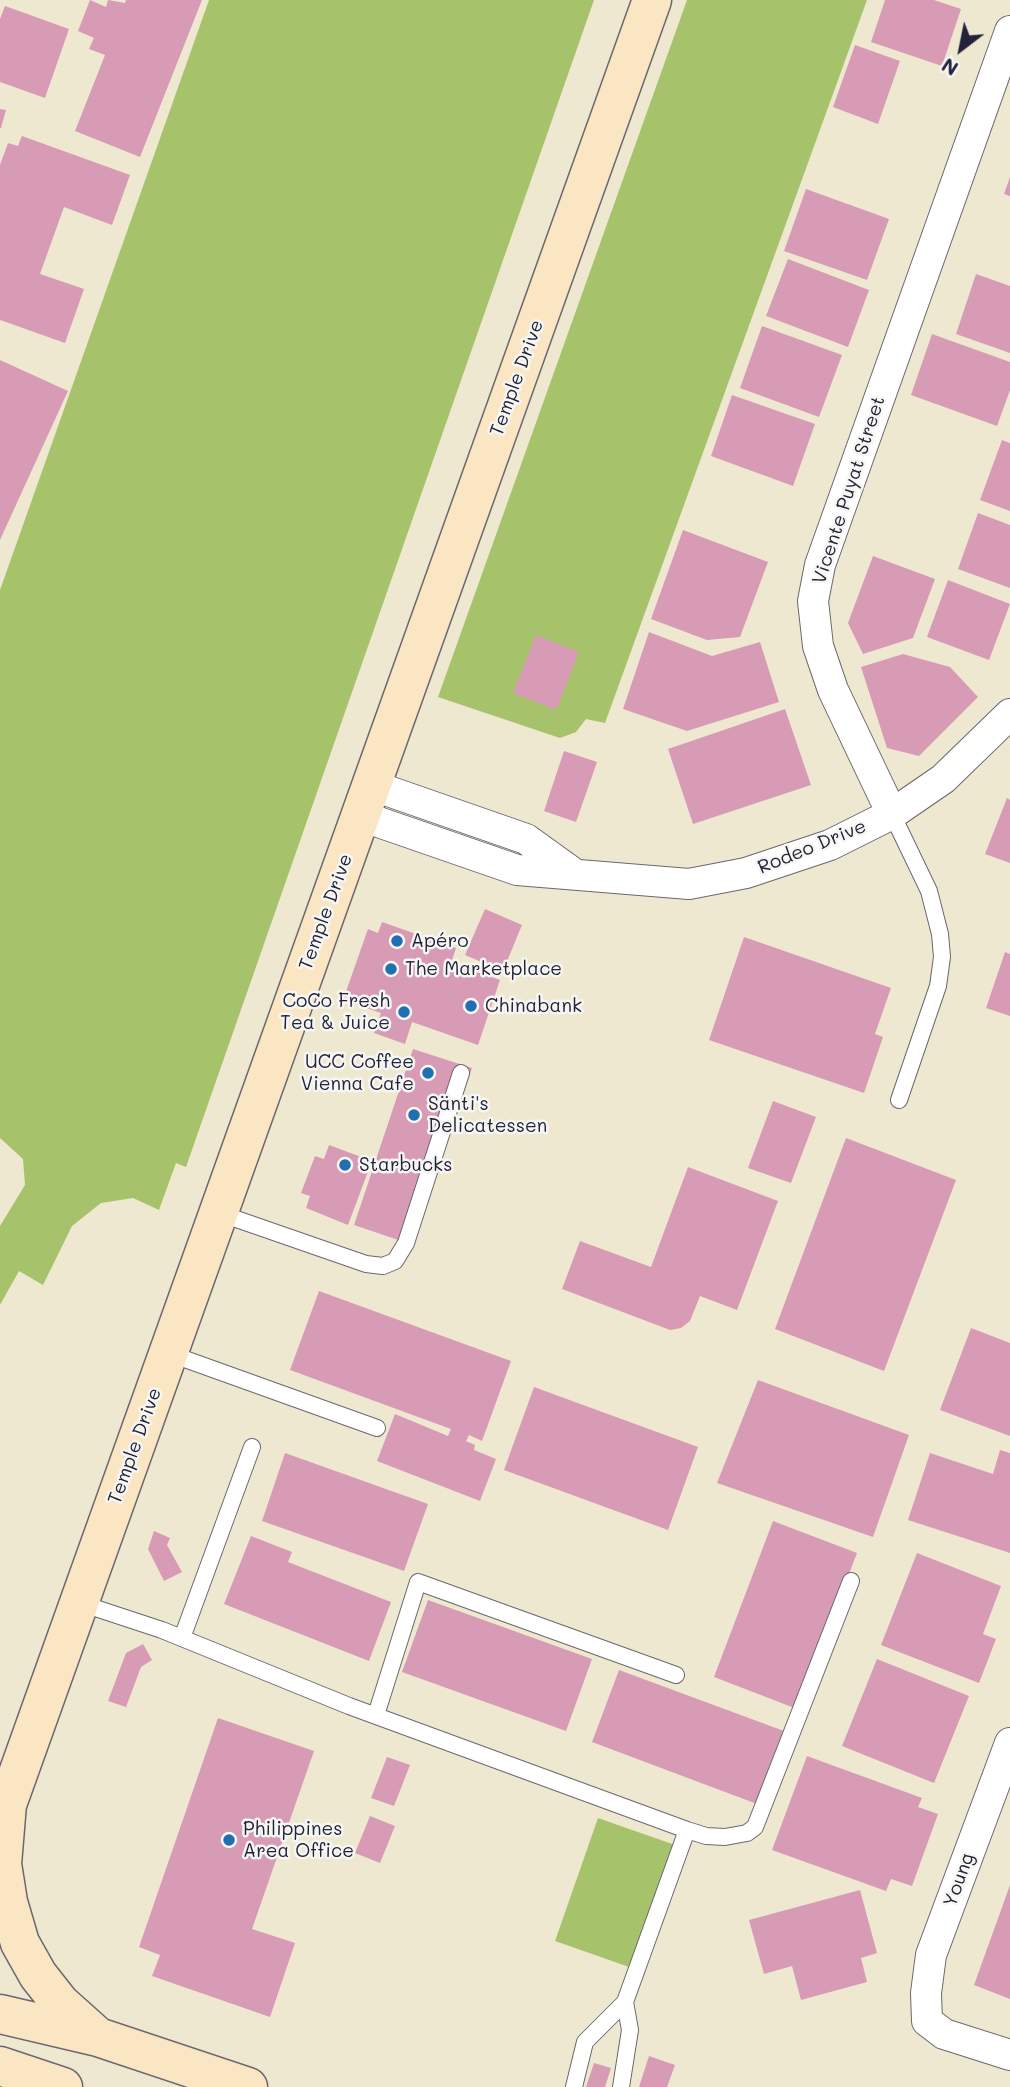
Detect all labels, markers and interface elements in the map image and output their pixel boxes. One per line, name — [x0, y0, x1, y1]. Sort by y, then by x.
north arrow — [926, 14, 996, 84]
text: N — [937, 53, 962, 82]
street label: Temple Drive — [485, 317, 549, 439]
street label: Vicente Puyat Street — [808, 393, 890, 587]
street label: Rodeo Drive — [755, 815, 869, 879]
street label: Temple Drive — [294, 851, 358, 973]
place label: Apéro — [411, 930, 468, 952]
marker: Apéro — [389, 933, 405, 949]
place label: The Marketplace — [405, 958, 562, 980]
marker: The Marketplace — [383, 961, 399, 977]
place label: CoCo Fresh Tea & Juice — [280, 990, 390, 1034]
place label: Chinabank — [485, 995, 582, 1017]
marker: Chinabank — [463, 998, 479, 1014]
marker: CoCo Fresh Tea & Juice — [396, 1004, 412, 1020]
place label: UCC Coffee Vienna Cafe — [301, 1051, 414, 1095]
marker: UCC Coffee Vienna Cafe — [420, 1065, 436, 1081]
place label: Sänti's Delicatessen — [428, 1093, 547, 1137]
marker: Sänti's Delicatessen — [406, 1107, 422, 1123]
place label: Starbucks — [359, 1154, 452, 1176]
marker: Starbucks — [337, 1157, 353, 1173]
street label: Temple Drive — [103, 1385, 167, 1507]
place label: Philippines Area Office — [243, 1818, 354, 1862]
marker: Philippines Area Office — [221, 1832, 237, 1848]
street label: Young — [939, 1850, 979, 1910]

